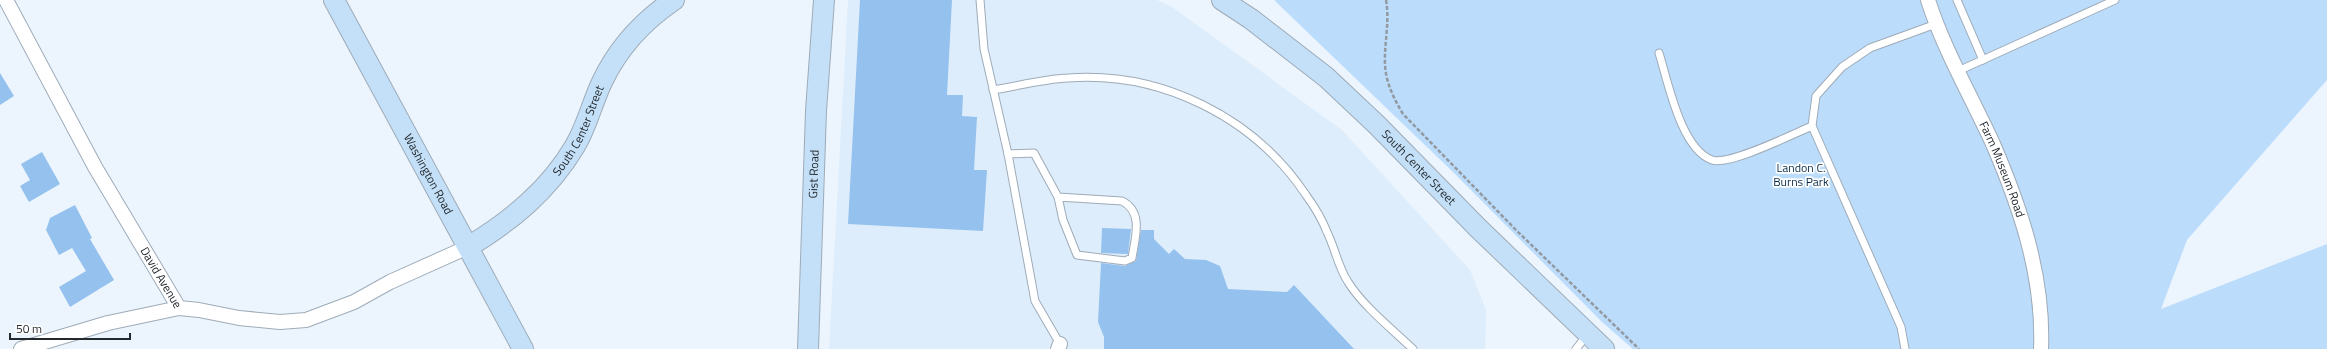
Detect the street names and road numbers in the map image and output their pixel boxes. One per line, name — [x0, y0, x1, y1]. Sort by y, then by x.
street label: South Center Street — [548, 81, 609, 180]
street label: Farm Museum Road — [1975, 118, 2030, 220]
street label: South Center Street — [1377, 125, 1461, 210]
street label: Washington Road — [399, 130, 458, 218]
street label: Gist Road — [803, 150, 824, 199]
street label: David Avenue — [136, 243, 187, 312]

